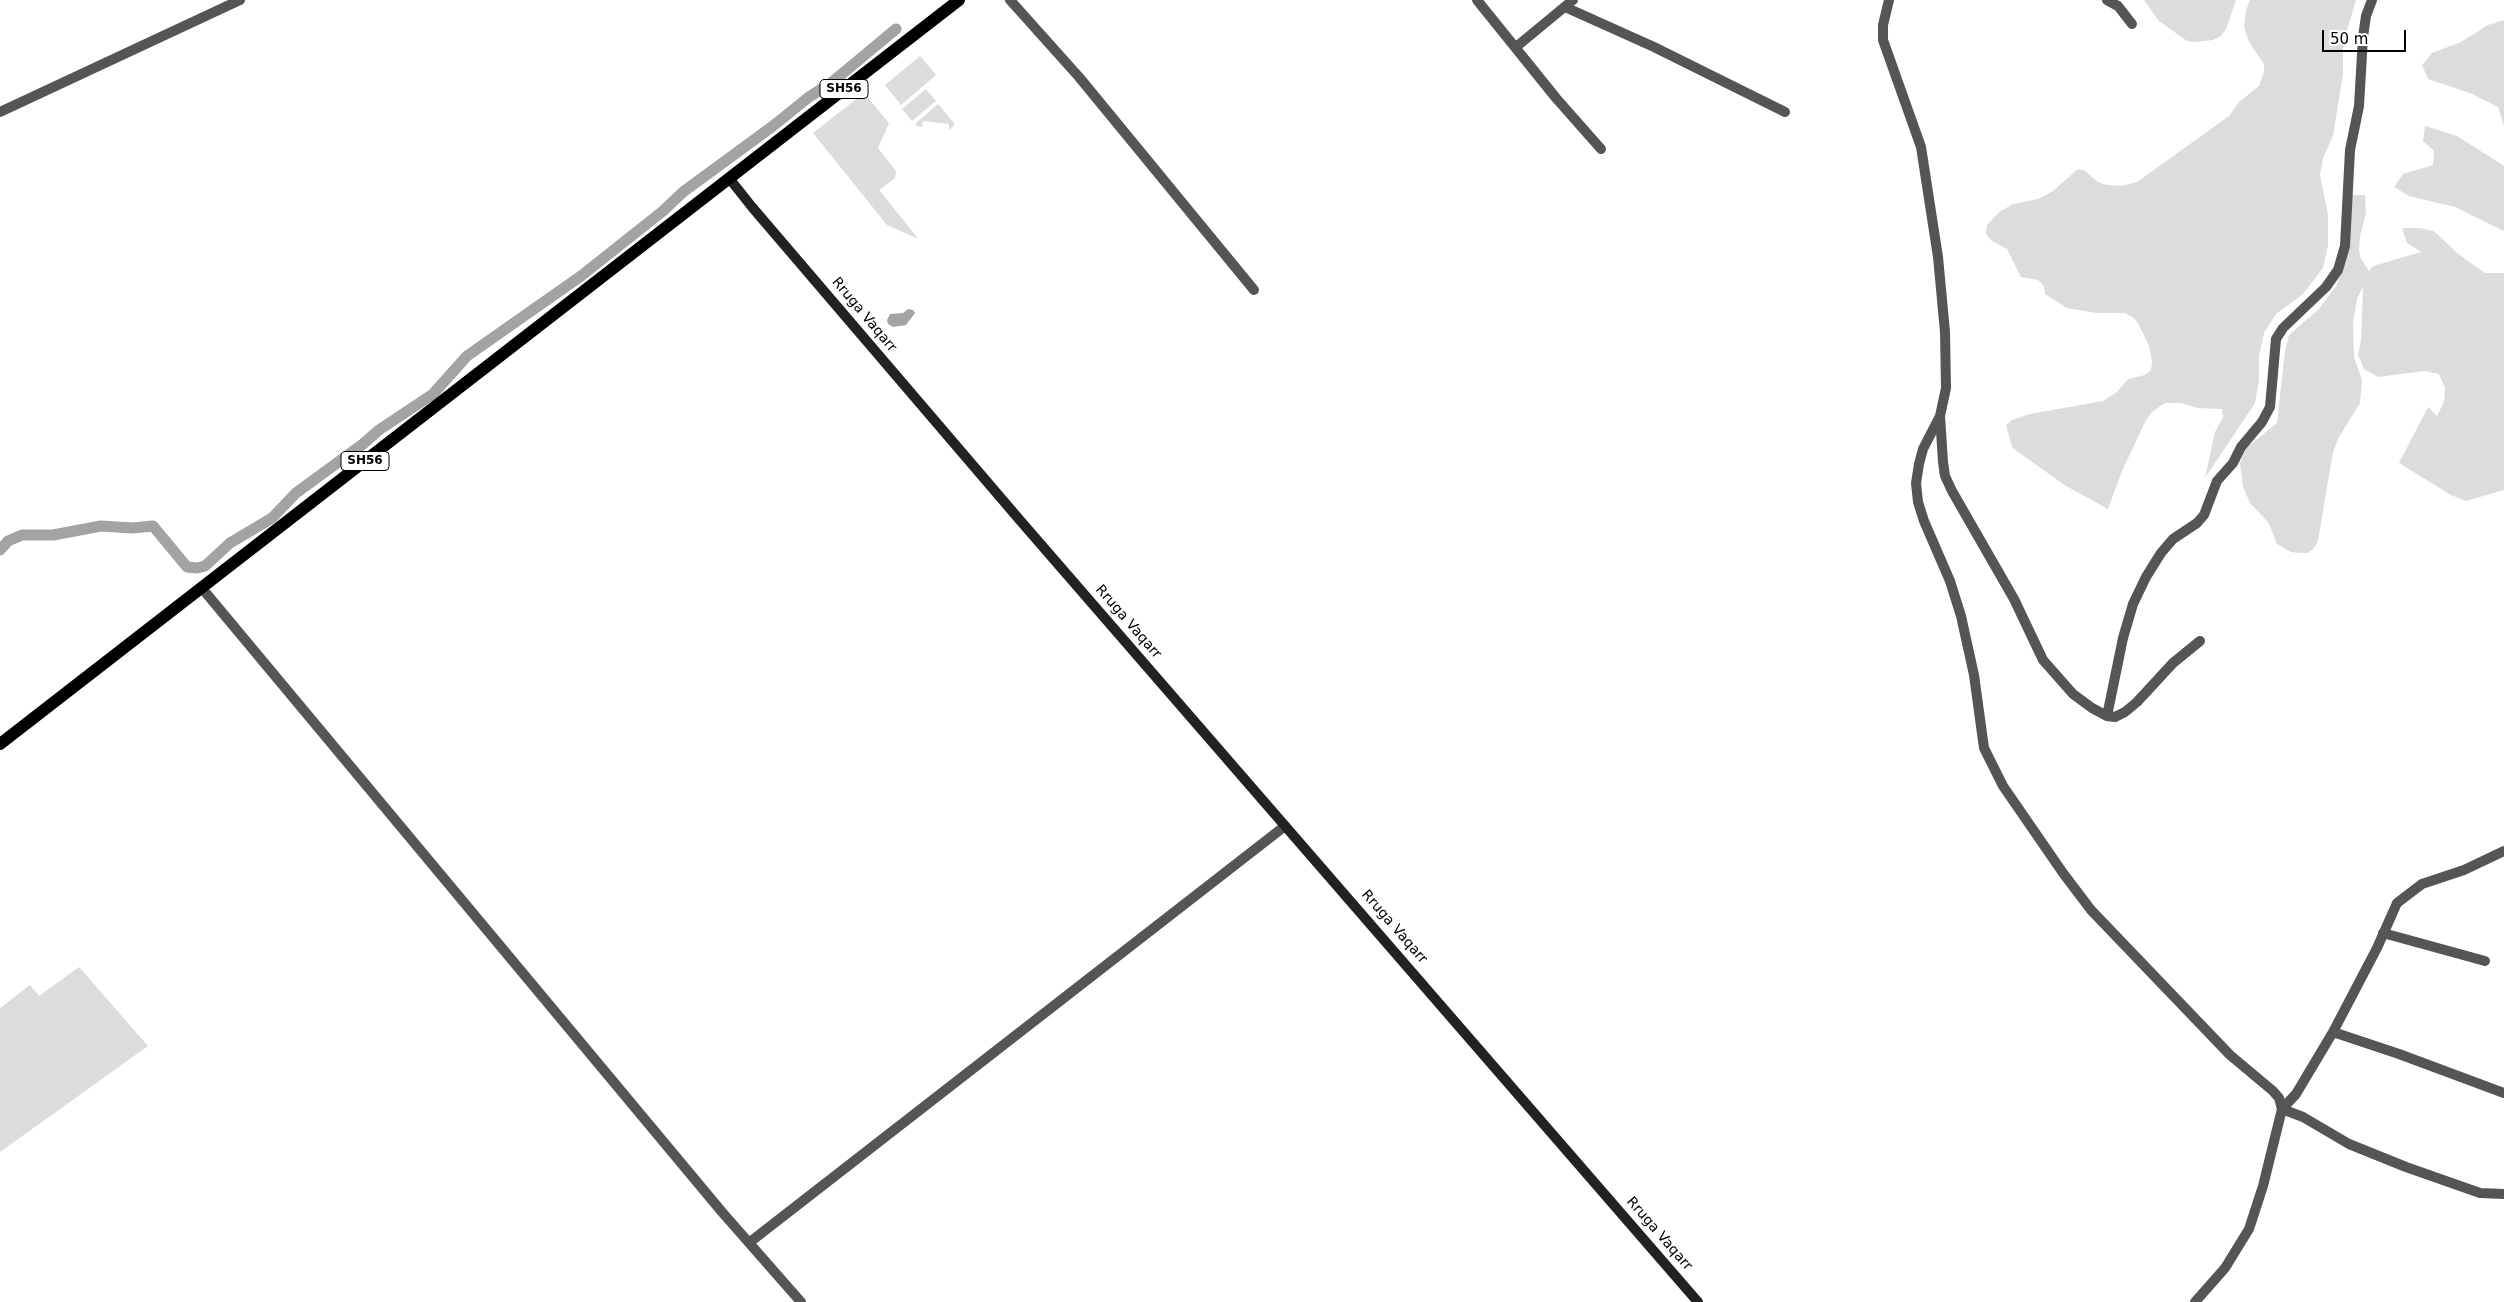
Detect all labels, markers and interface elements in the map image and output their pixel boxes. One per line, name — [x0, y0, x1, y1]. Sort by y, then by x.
scale bar — [2324, 20, 2408, 52]
text: 50 m — [2330, 30, 2368, 48]
road number: SH56 — [820, 80, 868, 98]
street label: Rruga Vaqarr — [828, 274, 900, 356]
road number: SH56 — [341, 452, 389, 471]
street label: Rruga Vaqarr — [1091, 582, 1165, 662]
street label: Rruga Vaqarr — [1357, 887, 1431, 967]
street label: Rruga Vaqarr — [1622, 1194, 1696, 1274]

